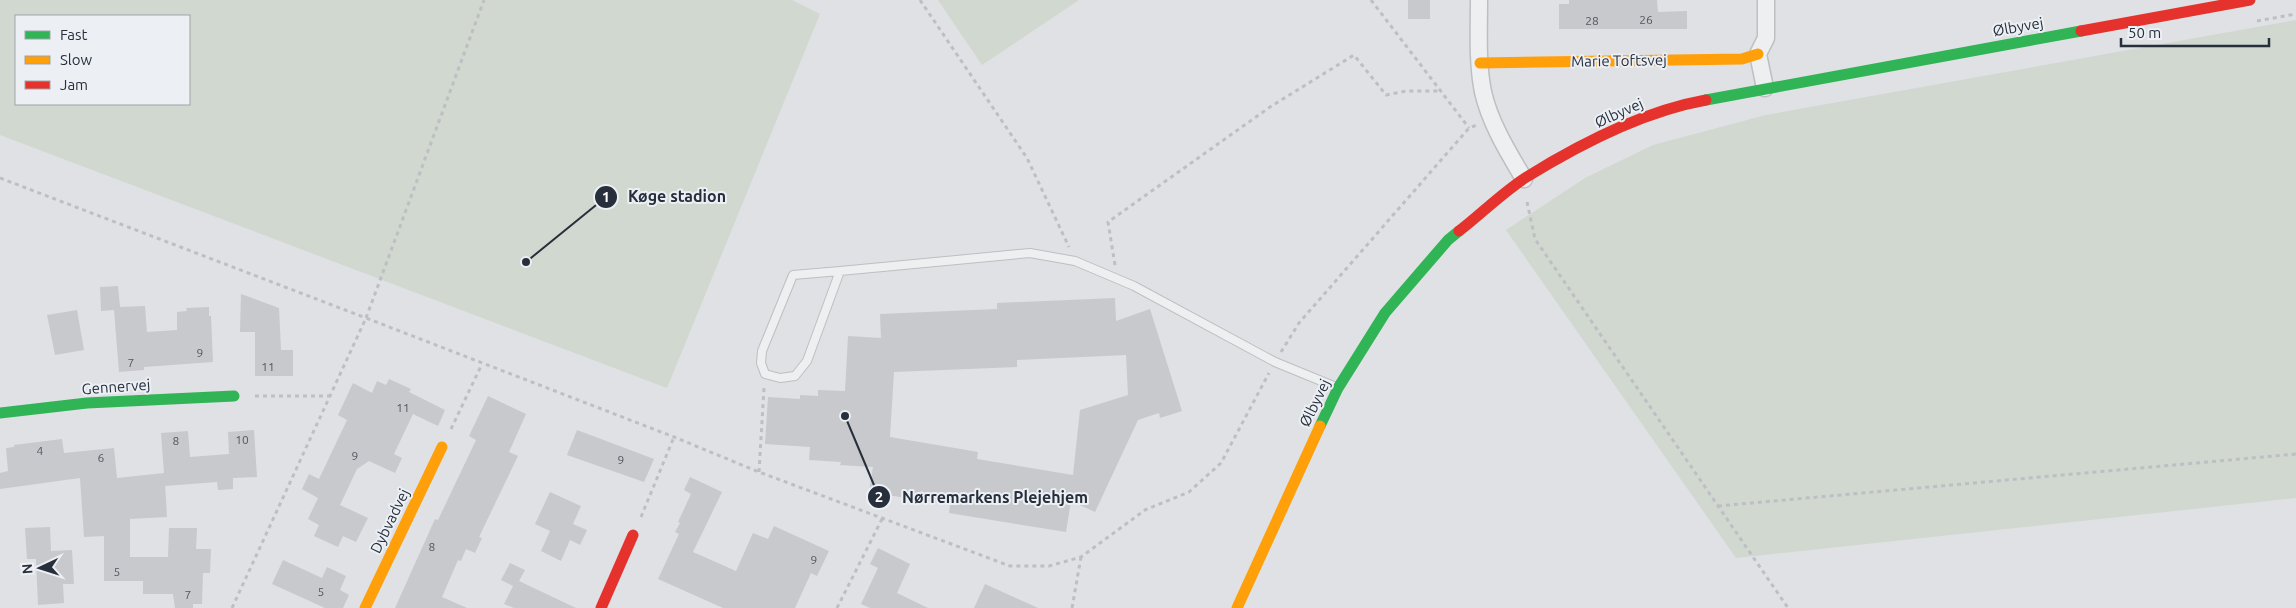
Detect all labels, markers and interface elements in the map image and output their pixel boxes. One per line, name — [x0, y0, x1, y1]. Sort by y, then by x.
house number: 26 — [1639, 13, 1653, 26]
house number: 28 — [1585, 14, 1599, 27]
street label: Ølbyvej — [1991, 14, 2045, 39]
legend — [15, 15, 190, 105]
scale bar — [2121, 15, 2268, 47]
text: 50 m — [2128, 24, 2161, 41]
text: Fast — [60, 26, 88, 43]
text: Slow — [60, 51, 93, 68]
street label: Marie Toftsvej — [1571, 51, 1667, 70]
text: Jam — [60, 76, 88, 93]
street label: Ølbyvej — [1592, 94, 1646, 131]
callout: Køge stadion — [593, 181, 736, 212]
text: Køge stadion — [628, 187, 726, 205]
text: 1 — [602, 188, 610, 205]
house number: 9 — [197, 346, 203, 359]
house number: 7 — [128, 356, 134, 369]
house number: 11 — [261, 360, 275, 373]
street label: Gennervej — [81, 376, 151, 397]
street label: Ølbyvej — [1296, 376, 1333, 429]
house number: 11 — [396, 401, 410, 414]
house number: 10 — [235, 433, 249, 446]
house number: 8 — [173, 434, 180, 447]
house number: 4 — [37, 444, 44, 457]
house number: 9 — [352, 449, 358, 462]
house number: 6 — [98, 451, 105, 464]
house number: 9 — [618, 453, 624, 466]
callout: Nørremarkens Plejehjem — [867, 482, 1098, 513]
street label: Dybvadvej — [367, 486, 412, 556]
text: 2 — [875, 488, 883, 505]
text: Nørremarkens Plejehjem — [902, 488, 1088, 506]
house number: 8 — [429, 540, 436, 553]
north arrow — [15, 543, 65, 593]
house number: 9 — [811, 553, 817, 566]
text: N — [19, 563, 35, 575]
house number: 5 — [114, 565, 120, 578]
house number: 5 — [318, 585, 324, 598]
house number: 7 — [185, 588, 191, 601]

